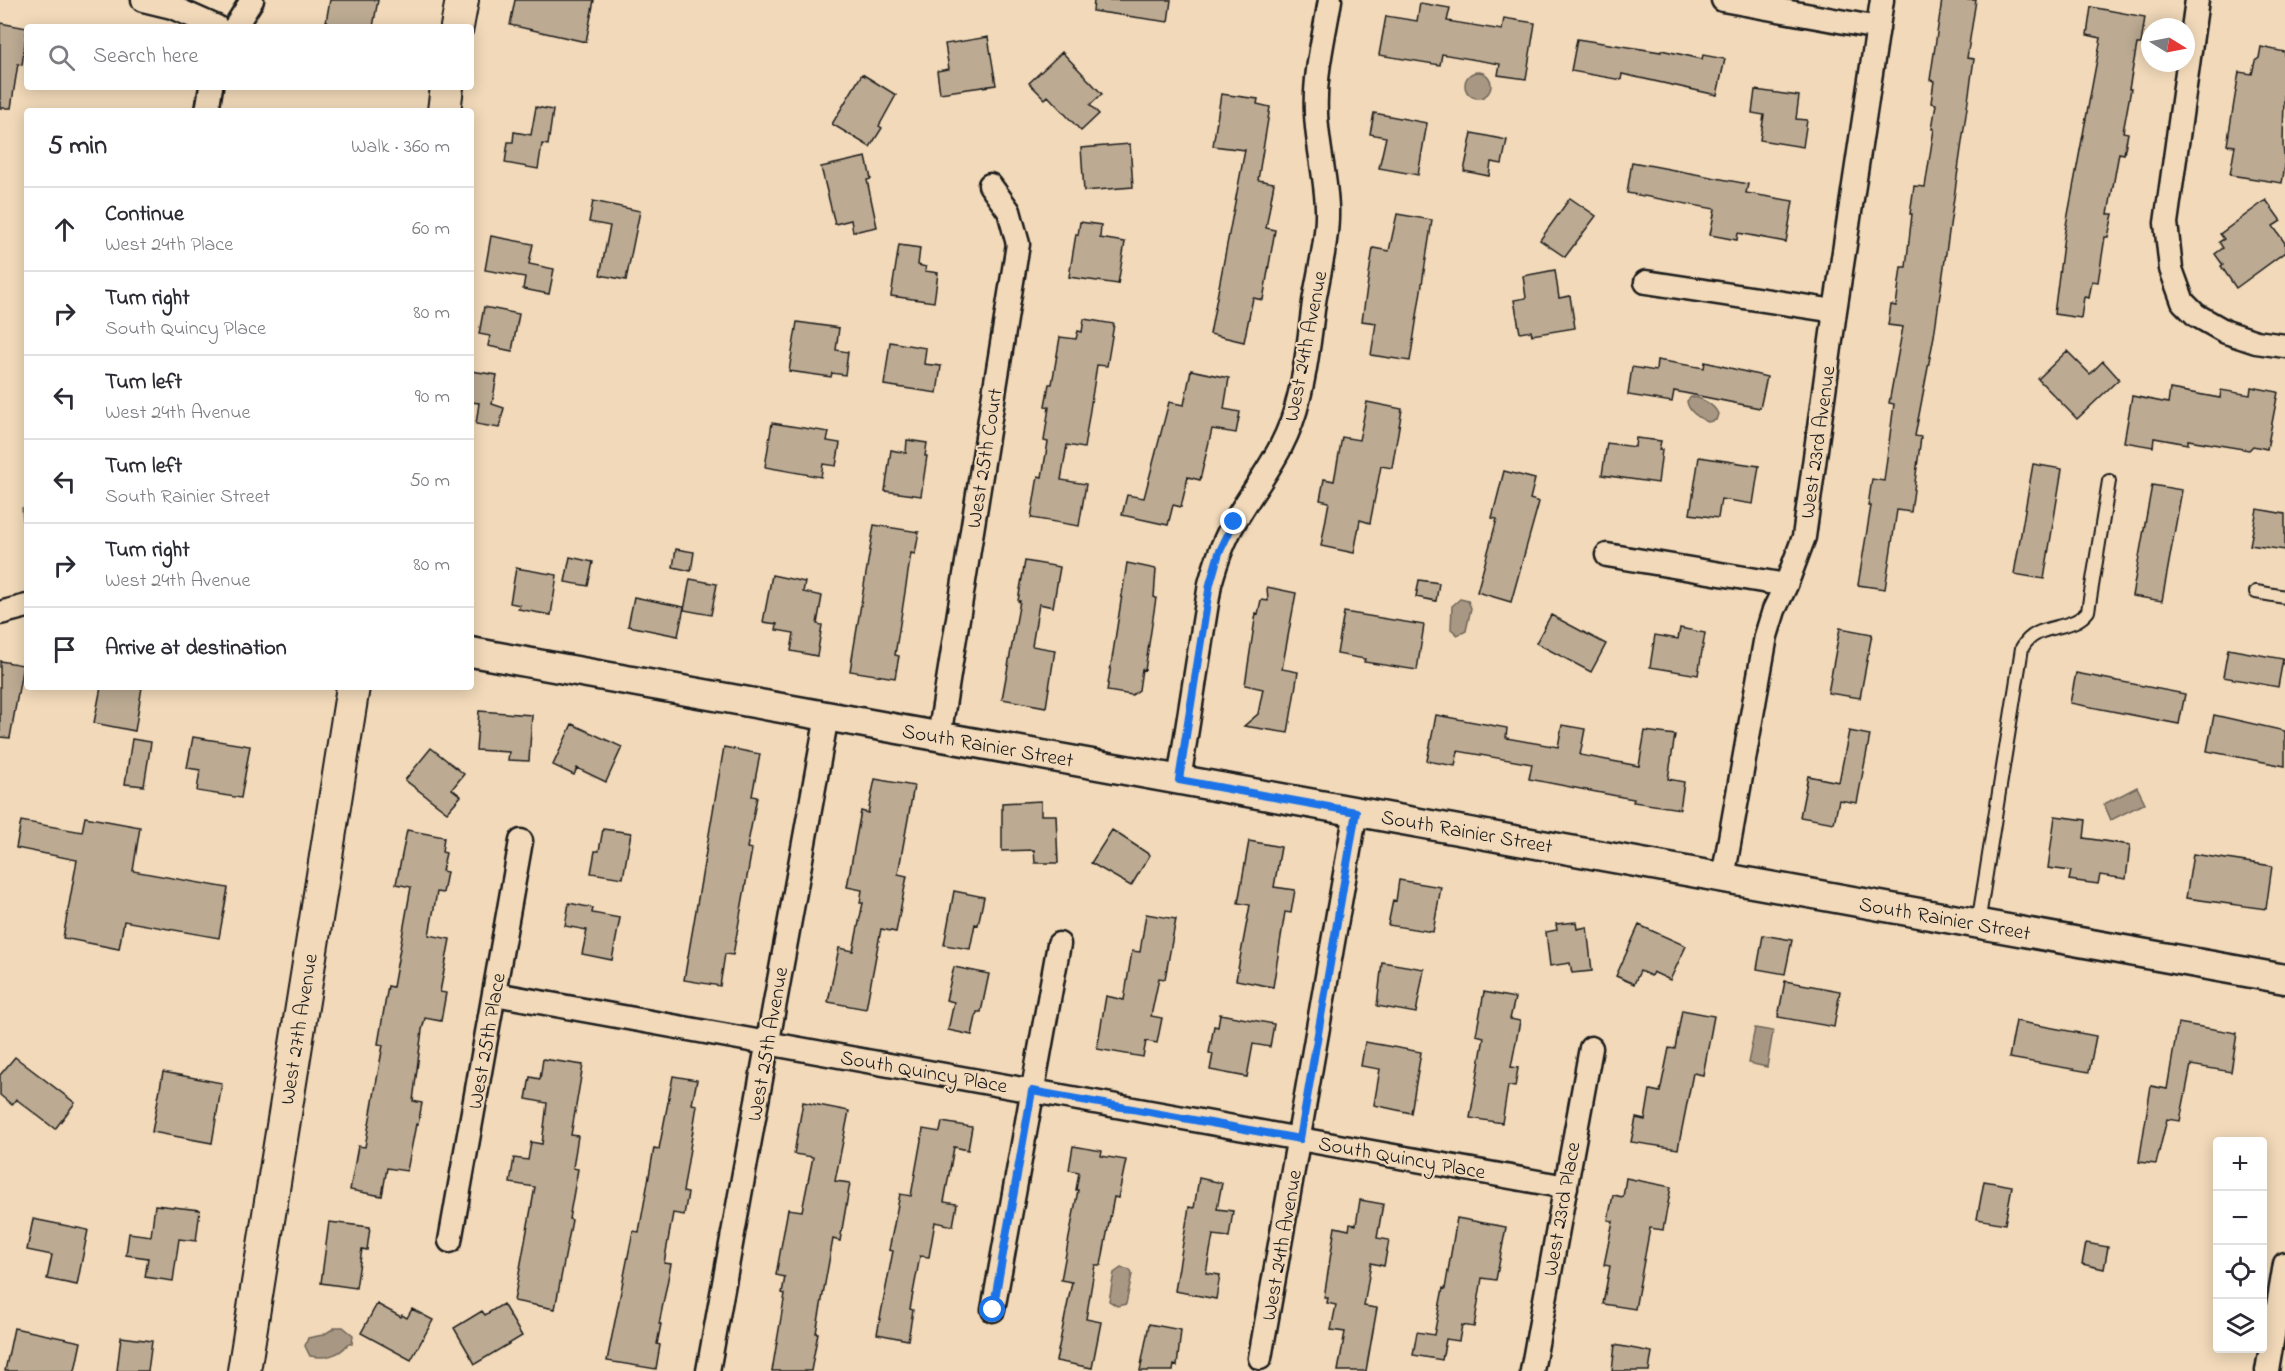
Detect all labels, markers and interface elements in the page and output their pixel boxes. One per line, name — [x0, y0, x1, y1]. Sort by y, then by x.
north arrow — [2141, 18, 2195, 72]
search box — [24, 24, 474, 90]
icon: search — [45, 41, 78, 74]
text: Search here — [93, 41, 198, 73]
text: 5 min — [48, 128, 107, 166]
text: Walk · 360 m — [351, 133, 450, 162]
text: Continue — [105, 199, 184, 231]
icon: ahead — [48, 213, 81, 246]
text: 60 m — [412, 215, 450, 244]
text: West 24th Place — [105, 231, 233, 260]
street label: West 24th Avenue — [1278, 268, 1336, 424]
text: Turn right — [105, 283, 190, 315]
icon: right — [48, 297, 81, 330]
text: 80 m — [413, 299, 450, 328]
text: South Quincy Place — [105, 315, 266, 344]
street label: West 23rd Avenue — [1793, 363, 1845, 521]
text: Turn left — [105, 367, 182, 399]
icon: left — [48, 381, 81, 414]
text: 90 m — [415, 383, 450, 412]
street label: West 25th Court — [960, 386, 1012, 530]
text: West 24th Avenue — [105, 399, 251, 428]
text: Turn left — [105, 451, 182, 483]
icon: left — [48, 465, 81, 498]
text: 50 m — [409, 467, 450, 496]
text: South Rainier Street — [105, 483, 270, 512]
route end — [1220, 508, 1246, 534]
text: Turn right — [105, 535, 190, 567]
icon: right — [48, 549, 81, 582]
text: 80 m — [413, 551, 450, 580]
text: West 24th Avenue — [105, 567, 251, 596]
icon: arrive — [48, 633, 81, 666]
text: Arrive at destination — [105, 633, 287, 665]
street label: South Rainier Street — [900, 717, 1076, 777]
street label: South Rainier Street — [1379, 803, 1555, 863]
street label: South Rainier Street — [1857, 890, 2033, 950]
street label: West 27th Avenue — [273, 951, 327, 1107]
street label: West 25th Avenue — [741, 964, 797, 1124]
street label: West 25th Place — [461, 970, 515, 1112]
street label: South Quincy Place — [837, 1044, 1010, 1104]
street label: South Quincy Place — [1315, 1130, 1488, 1190]
map controls — [2213, 1137, 2267, 1353]
button: + — [2213, 1137, 2267, 1191]
street label: West 23rd Place — [1536, 1139, 1590, 1279]
street label: West 24th Avenue — [1255, 1167, 1311, 1323]
button: − — [2213, 1191, 2267, 1245]
button: locate — [2213, 1245, 2267, 1299]
route start — [979, 1296, 1005, 1322]
button: layers — [2213, 1299, 2267, 1353]

